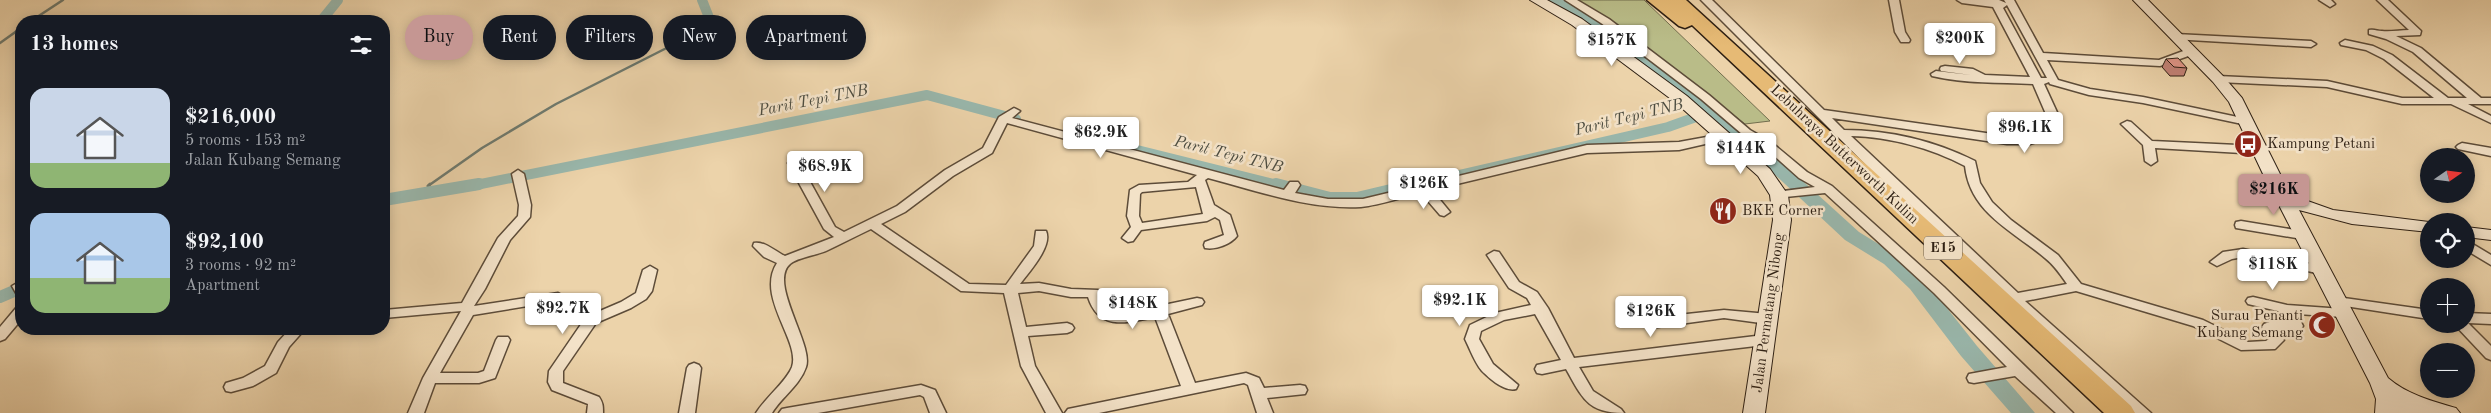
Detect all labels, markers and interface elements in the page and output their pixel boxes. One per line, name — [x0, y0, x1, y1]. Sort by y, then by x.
chip: Buy — [405, 15, 473, 60]
chip: Rent — [483, 15, 556, 60]
chip: Filters — [566, 15, 653, 60]
chip: New — [663, 15, 736, 60]
chip: Apartment — [746, 15, 866, 60]
pin: $200K — [1925, 22, 1995, 65]
pin: $157K — [1577, 24, 1647, 67]
icon: filters — [347, 31, 375, 59]
text: $200K — [1935, 31, 1985, 47]
text: $157K — [1587, 33, 1637, 49]
text: 13 homes — [30, 34, 118, 55]
water label: Parit Tepi TNB — [756, 82, 870, 120]
street label: Lebuhraya Butterworth Kulim — [1767, 82, 1921, 228]
water label: Parit Tepi TNB — [1572, 97, 1686, 139]
text: $216,000 — [185, 107, 276, 128]
icon: home — [70, 108, 130, 168]
pin: $96.1K — [1984, 112, 2066, 154]
pin: $62.9K — [1060, 116, 1142, 159]
text: $96.1K — [1998, 120, 2052, 136]
text: $62.9K — [1074, 125, 1128, 141]
bus stop icon: Kampung Petani — [2233, 129, 2263, 159]
pin: $144K — [1706, 132, 1776, 175]
text: 5 rooms · 153 m² — [185, 133, 305, 149]
water label: Parit Tepi TNB — [1171, 134, 1285, 176]
place label: Kampung Petani — [2267, 137, 2375, 152]
text: $144K — [1716, 141, 1766, 157]
north arrow — [2420, 148, 2475, 202]
map controls — [2420, 148, 2475, 398]
pin: $68.9K — [784, 150, 866, 193]
text: Jalan Kubang Semang — [185, 153, 341, 169]
text: $68.9K — [798, 159, 852, 175]
pin: $126K — [1389, 168, 1459, 210]
pin: $216K — [2239, 174, 2309, 216]
text: $126K — [1399, 176, 1449, 192]
text: $216K — [2249, 182, 2299, 198]
restaurant icon: BKE Corner — [1708, 196, 1738, 226]
place label: BKE Corner — [1742, 204, 1823, 219]
button: locate — [2420, 213, 2475, 268]
text: $92,100 — [185, 232, 264, 253]
street label: Jalan Permatang Nibong — [1750, 232, 1788, 394]
icon: home — [70, 233, 130, 293]
road number: E15 — [1924, 237, 1962, 260]
pin: $118K — [2238, 248, 2308, 291]
text: $118K — [2248, 257, 2298, 273]
text: 3 rooms · 92 m² — [185, 258, 296, 274]
text: Apartment — [185, 278, 260, 294]
button: + — [2420, 278, 2475, 333]
pin: $92.1K — [1419, 284, 1501, 327]
pin: $148K — [1098, 288, 1168, 330]
pin: $92.7K — [522, 292, 604, 335]
text: $92.1K — [1433, 293, 1487, 309]
text: $148K — [1108, 296, 1158, 312]
pin: $126K — [1616, 296, 1686, 338]
text: $92.7K — [536, 301, 590, 317]
text: $126K — [1626, 304, 1676, 320]
place label: Surau Penanti Kubang Semang — [2196, 309, 2303, 341]
mosque icon: Surau Penanti Kubang Semang — [2307, 310, 2337, 340]
button: − — [2420, 343, 2475, 398]

